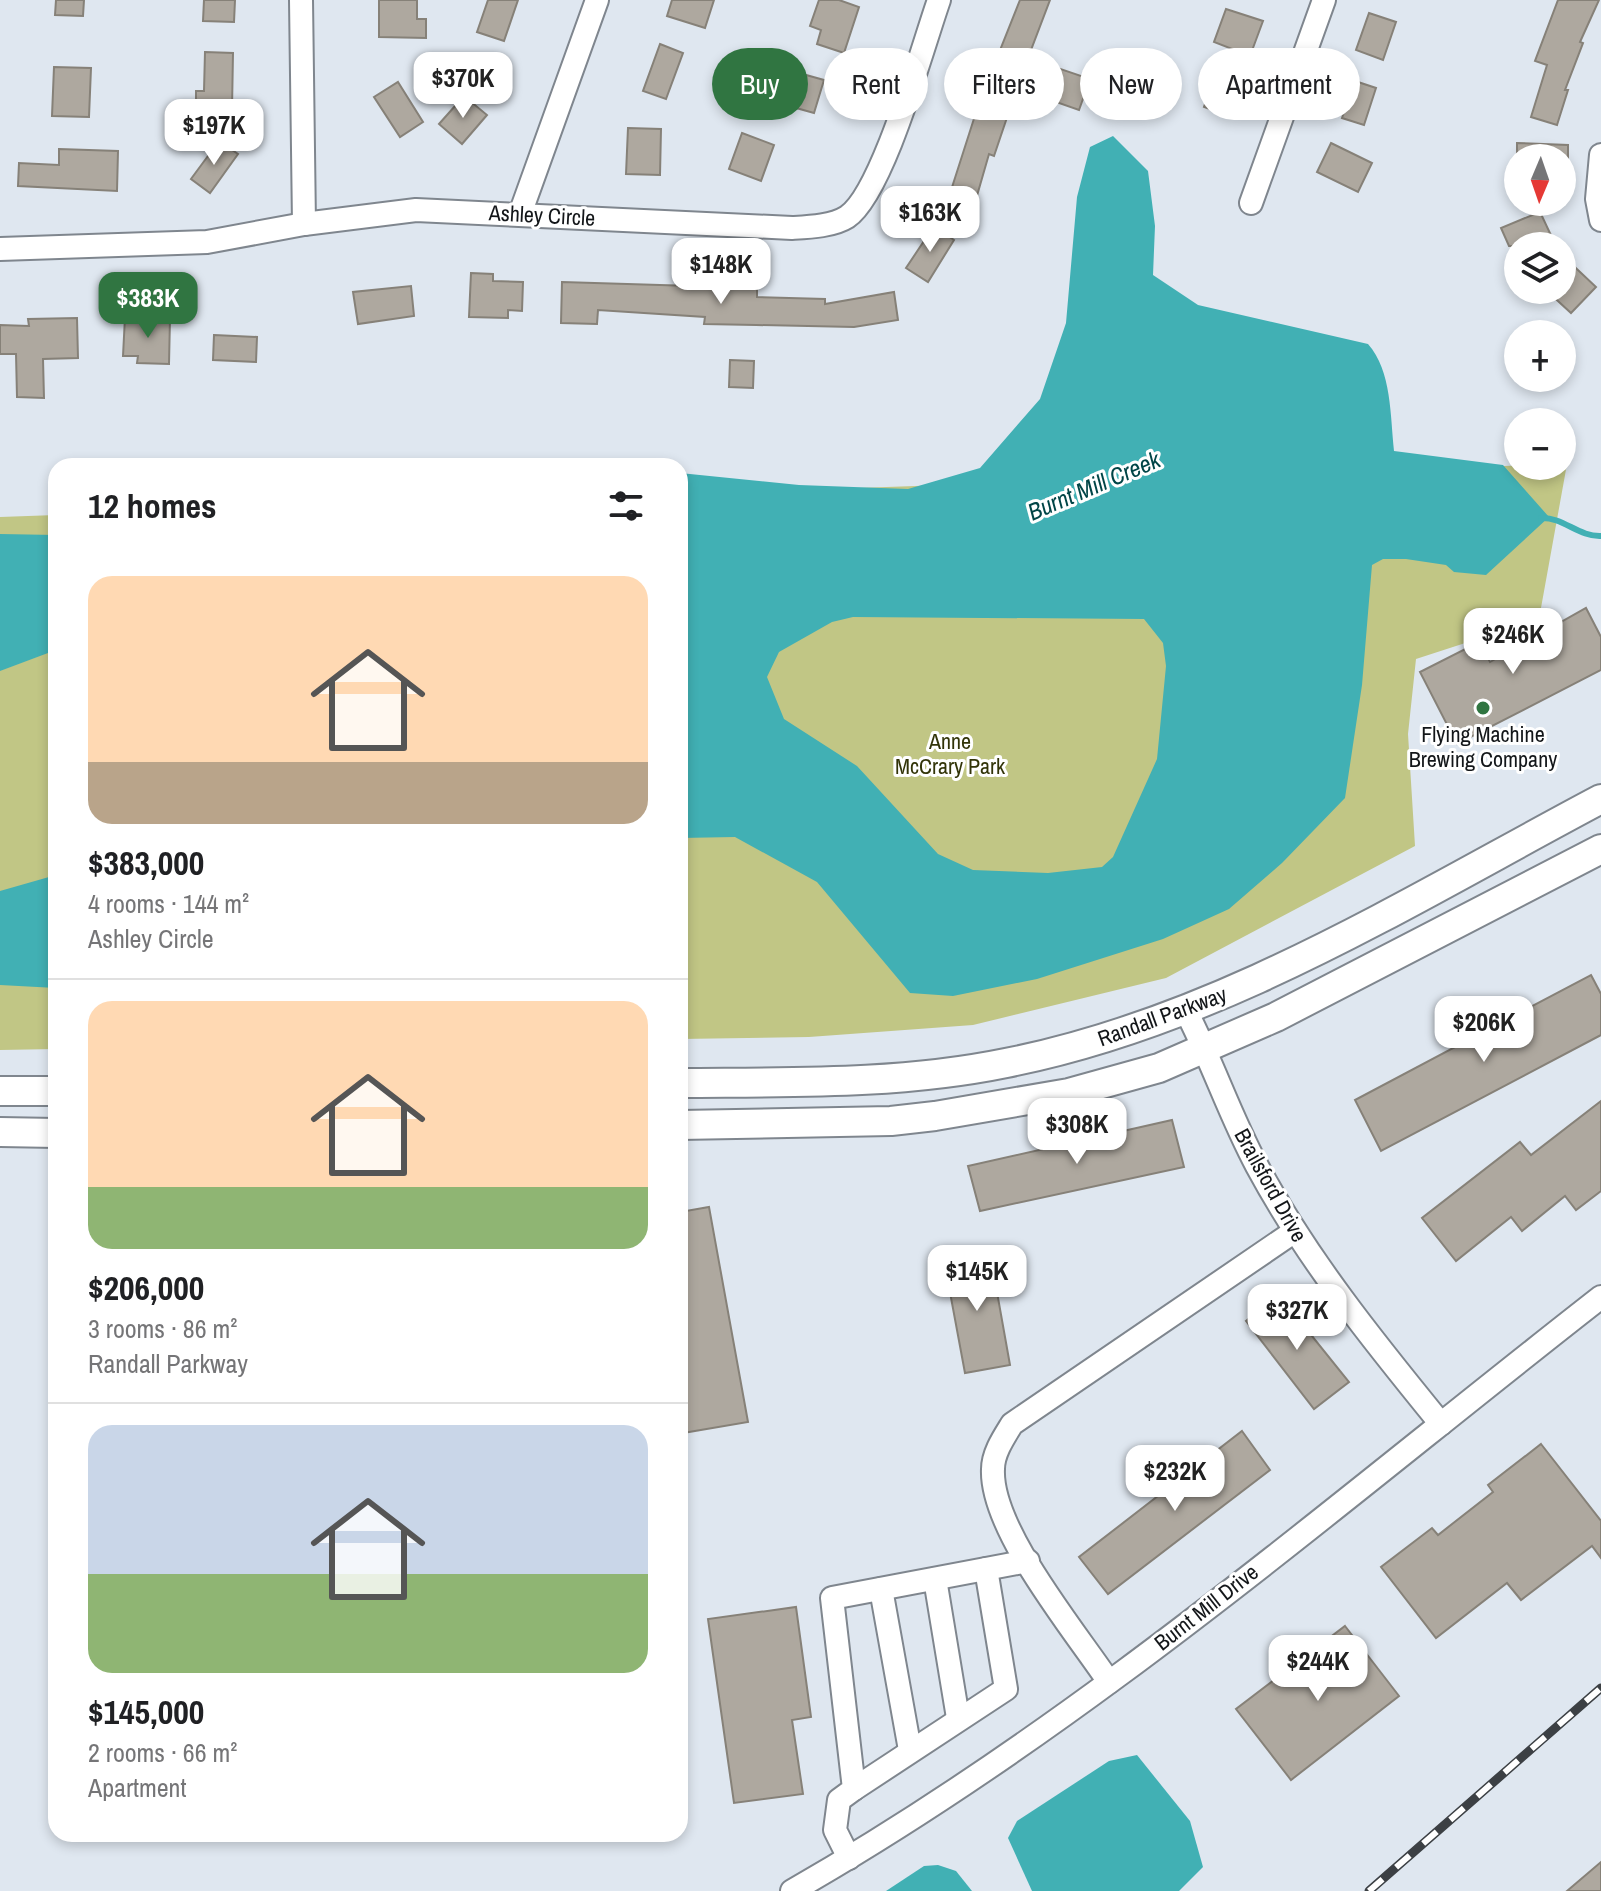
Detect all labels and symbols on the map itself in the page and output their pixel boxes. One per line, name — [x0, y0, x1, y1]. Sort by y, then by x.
pin: $370K — [407, 52, 519, 120]
pin: $197K — [158, 99, 270, 167]
north arrow — [1504, 144, 1576, 216]
pin: $163K — [874, 186, 986, 254]
street label: Ashley Circle — [487, 197, 596, 233]
pin: $148K — [665, 238, 777, 306]
pin: $383K — [92, 272, 204, 340]
water label: Burnt Mill Creek — [1022, 442, 1166, 527]
pin: $246K — [1457, 608, 1569, 676]
marker: Flying Machine Brewing Company — [1474, 699, 1492, 717]
place label: Flying Machine Brewing Company — [1409, 719, 1557, 774]
park label: Anne McCrary Park — [895, 726, 1006, 781]
street label: Randall Parkway — [1093, 979, 1231, 1053]
pin: $206K — [1428, 996, 1540, 1064]
pin: $308K — [1021, 1098, 1133, 1166]
street label: Brailsford Drive — [1228, 1123, 1314, 1247]
pin: $145K — [921, 1245, 1033, 1313]
pin: $327K — [1241, 1284, 1353, 1352]
pin: $232K — [1119, 1445, 1231, 1513]
street label: Burnt Mill Drive — [1148, 1557, 1264, 1657]
pin: $244K — [1262, 1635, 1374, 1703]

